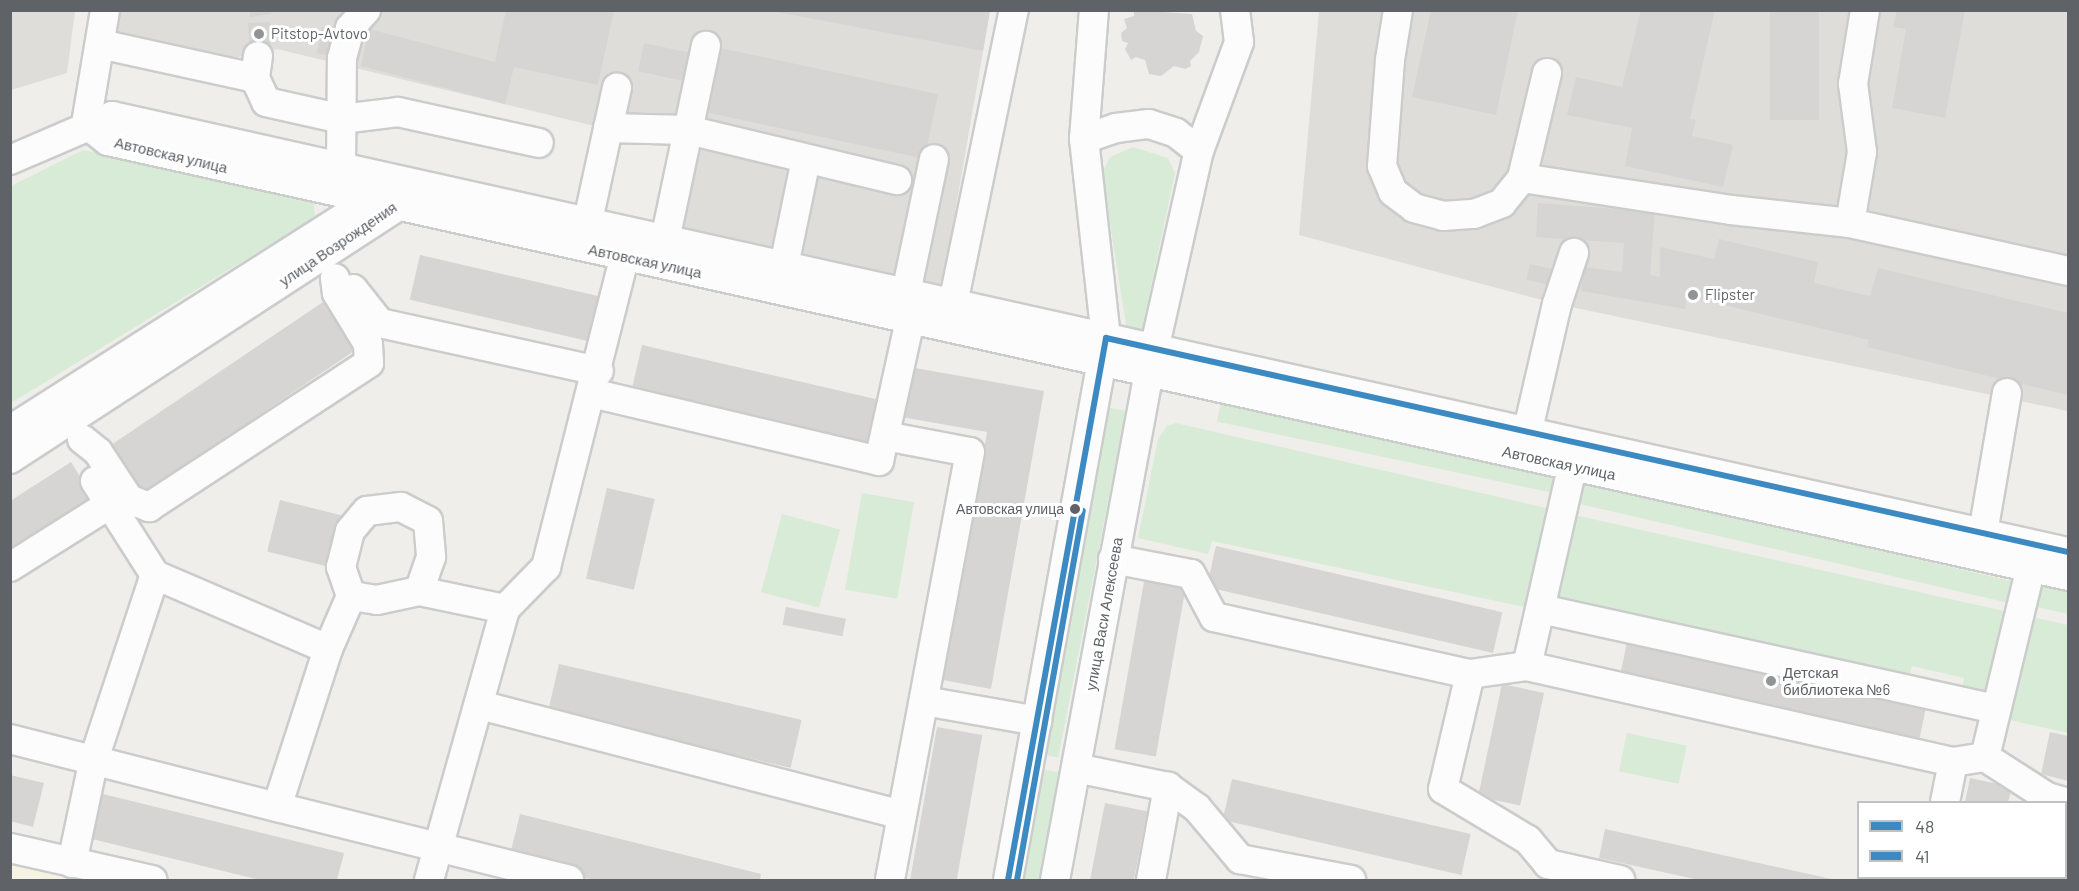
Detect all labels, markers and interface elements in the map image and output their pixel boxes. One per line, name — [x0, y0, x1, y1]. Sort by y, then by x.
place label: Pitstop-Avtovo — [271, 25, 368, 43]
marker: Pitstop-Avtovo — [252, 27, 266, 41]
street label: Автовская улица — [113, 133, 229, 177]
street label: улица Возрождения — [276, 198, 400, 290]
street label: Автовская улица — [587, 240, 703, 282]
place label: Flipster — [1705, 286, 1755, 304]
marker: Flipster — [1686, 288, 1700, 302]
street label: Автовская улица — [1501, 442, 1617, 484]
place label: Автовская улица — [956, 501, 1064, 517]
marker: Автовская улица — [1069, 503, 1081, 515]
street label: улица Васи Алексеева — [1082, 536, 1126, 692]
place label: Детская библиотека №6 — [1783, 663, 1890, 698]
marker: Детская библиотека №6 — [1764, 674, 1778, 688]
legend — [1857, 801, 2067, 879]
text: 48 — [1915, 815, 1934, 837]
text: 41 — [1915, 845, 1930, 867]

